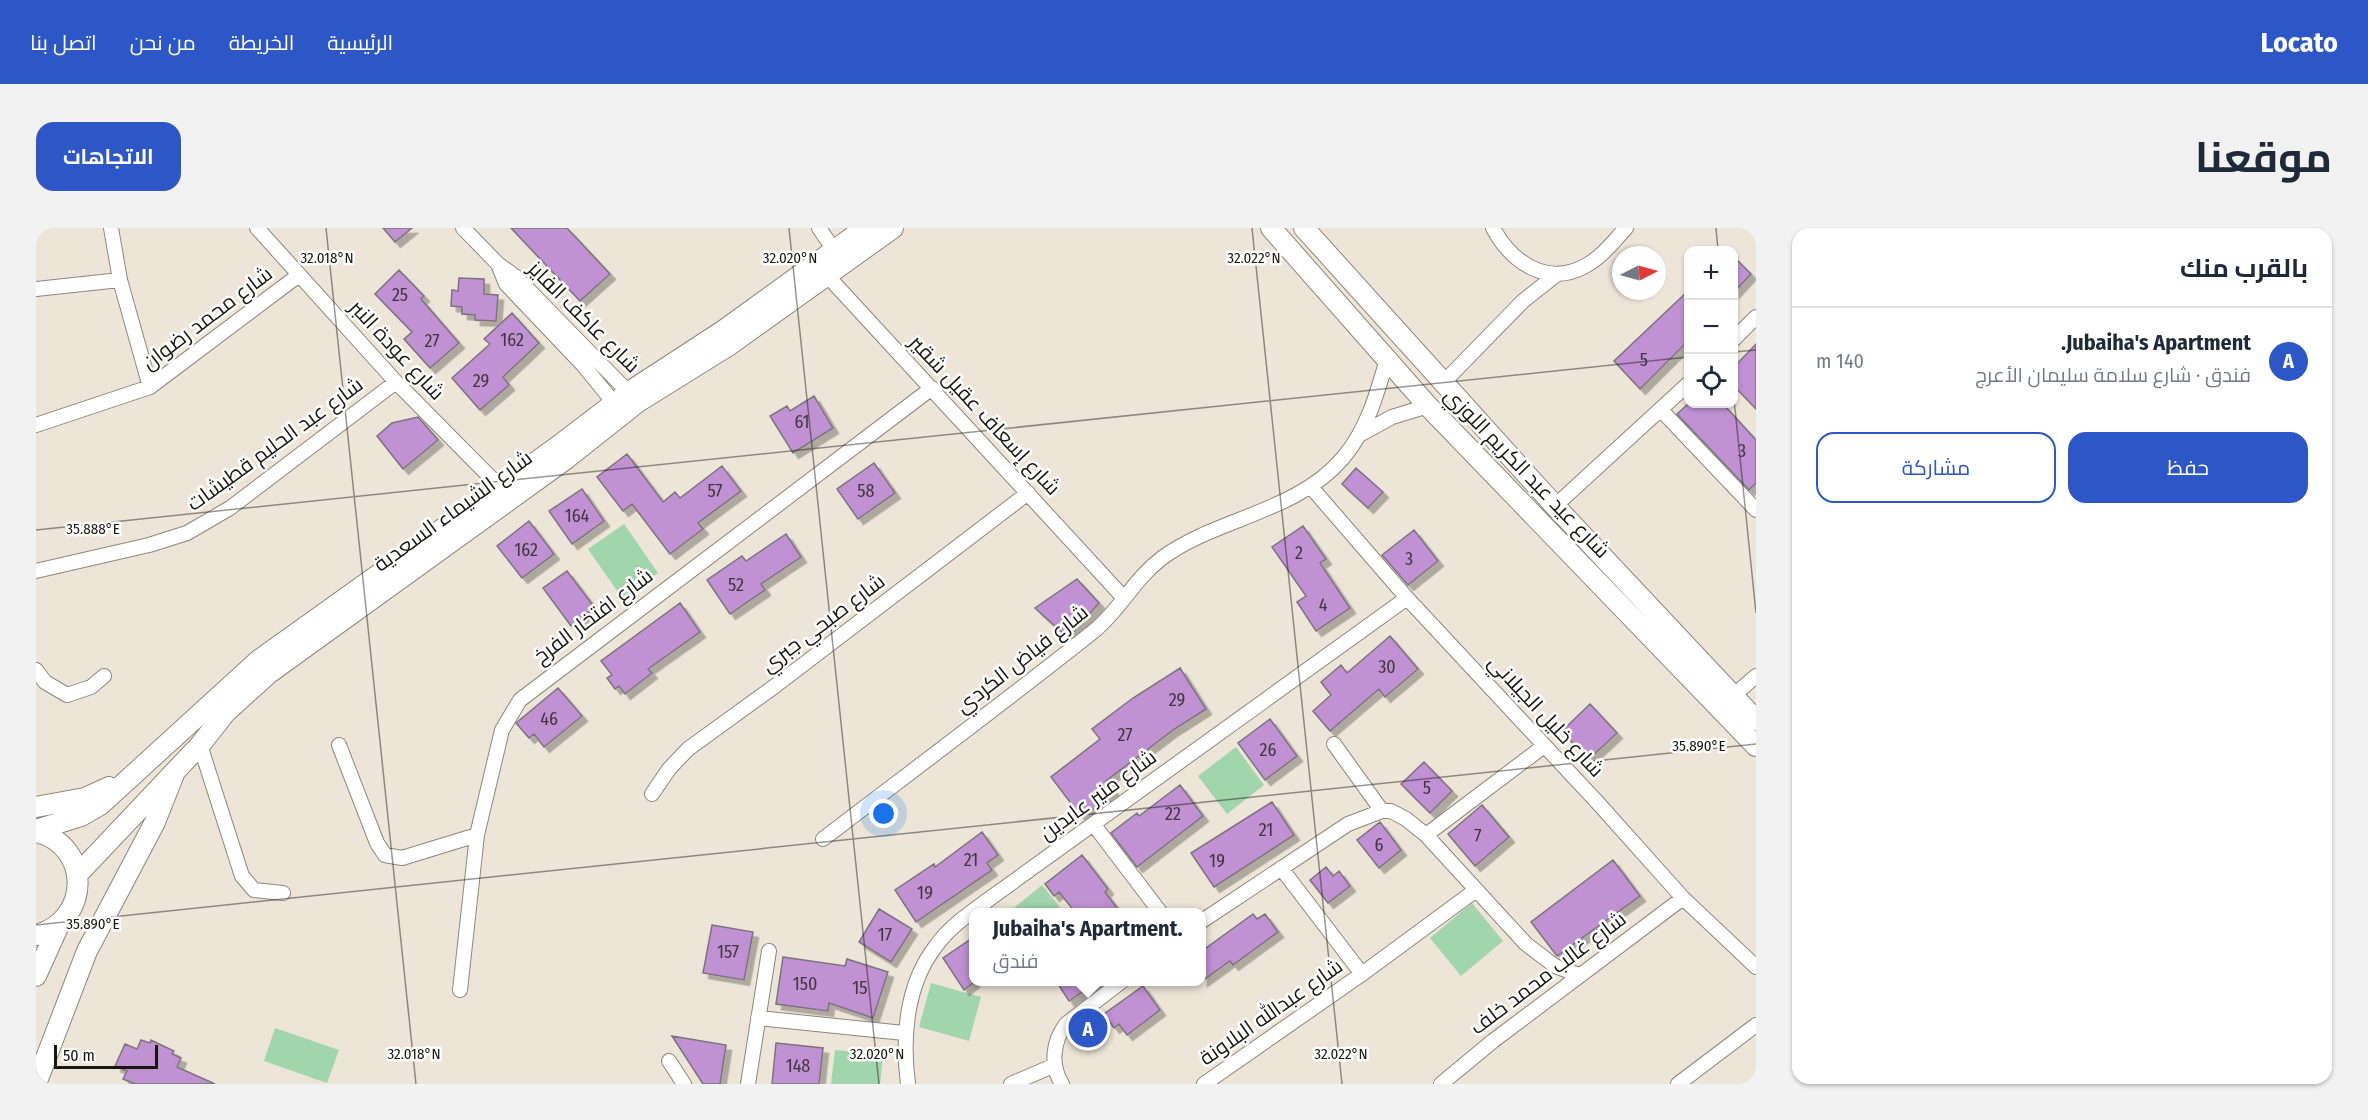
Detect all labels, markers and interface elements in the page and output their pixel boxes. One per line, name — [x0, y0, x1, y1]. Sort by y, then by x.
text: Locato — [2260, 26, 2338, 59]
text: اتصل بنا — [30, 30, 97, 56]
text: من نحن — [130, 30, 196, 56]
text: الخريطة — [229, 30, 294, 56]
text: الرئيسية — [327, 30, 393, 56]
button: الاتجاهات — [36, 122, 181, 191]
text: موقعنا — [2195, 133, 2332, 183]
north arrow — [1612, 246, 1666, 300]
map controls — [1684, 246, 1738, 408]
button: + — [1684, 246, 1738, 300]
text: 32.018°N — [300, 249, 354, 267]
text: 32.020°N — [763, 249, 817, 267]
text: 32.022°N — [1227, 249, 1281, 267]
text: بالقرب منك — [2180, 253, 2308, 284]
street label: شارع عاكف الفايز — [521, 255, 645, 379]
street label: شارع محمد رضوان — [137, 260, 278, 376]
house number: 25 — [392, 284, 408, 306]
street label: شارع عودة النبر — [343, 294, 450, 406]
button: − — [1684, 300, 1738, 354]
house number: 162 — [500, 329, 524, 351]
street label: شارع إسعاف عقيل شقير — [903, 329, 1066, 501]
text: Jubaiha's Apartment. — [2061, 329, 2251, 356]
house number: 27 — [424, 330, 440, 352]
house number: 5 — [1640, 349, 1648, 371]
text: 140 m — [1816, 349, 1864, 373]
text: A — [2283, 349, 2294, 373]
button: locate — [1684, 354, 1738, 408]
text: فندق · شارع سلامة سليمان الأعرج — [1975, 363, 2251, 387]
house number: 29 — [473, 370, 489, 392]
street label: شارع عبد الحليم قطيشات — [182, 371, 369, 517]
street label: شارع عيد عبد الكريم اللوزي — [1437, 382, 1615, 566]
house number: 61 — [794, 411, 810, 433]
button: مشاركة — [1816, 432, 2056, 503]
button: حفظ — [2068, 432, 2308, 503]
house number: 3 — [1738, 440, 1746, 462]
street label: شارع الشيماء السعدية — [369, 445, 538, 578]
house number: 57 — [707, 480, 723, 502]
house number: 58 — [857, 480, 875, 502]
house number: 164 — [565, 505, 590, 527]
text: 35.888°E — [66, 520, 120, 538]
house number: 162 — [514, 539, 538, 561]
house number: 2 — [1295, 542, 1303, 564]
house number: 3 — [1405, 548, 1413, 570]
street label: شارع افتخار الفرخ — [528, 563, 658, 670]
street label: شارع صبحي جبري — [756, 568, 892, 680]
house number: 52 — [728, 574, 744, 596]
house number: 4 — [1319, 594, 1328, 616]
street label: شارع فياض الكردي — [950, 599, 1095, 721]
street label: شارع خليل الجيلاني — [1480, 649, 1609, 785]
house number: 30 — [1378, 656, 1396, 678]
house number: 29 — [1169, 689, 1185, 711]
house number: 46 — [540, 708, 558, 730]
house number: 27 — [1117, 724, 1133, 746]
text: 35.890°E — [1672, 737, 1726, 755]
house number: 26 — [1260, 739, 1277, 761]
street label: شارع منير عابدين — [1034, 744, 1162, 847]
house number: 5 — [1423, 777, 1431, 799]
your location — [869, 799, 898, 828]
house number: 22 — [1165, 803, 1181, 825]
house number: 21 — [1259, 819, 1273, 841]
house number: 7 — [1474, 825, 1482, 847]
house number: 6 — [1375, 834, 1384, 856]
house number: 21 — [964, 849, 978, 871]
house number: 19 — [1209, 850, 1225, 872]
house number: 19 — [917, 882, 933, 904]
street label: شارع غالب محمد خلف — [1465, 906, 1632, 1041]
popup — [969, 908, 1206, 986]
text: 35.890°E — [66, 915, 120, 933]
text: Jubaiha's Apartment. — [992, 915, 1183, 942]
house number: 17 — [878, 924, 892, 946]
house number: 157 — [717, 941, 739, 963]
text: فندق — [992, 949, 1038, 973]
street label: شارع عبدالله البلاونة — [1194, 952, 1348, 1072]
house number: 150 — [793, 973, 817, 995]
house number: 15 — [852, 977, 868, 999]
pin: A — [1068, 1006, 1108, 1050]
scale bar — [54, 1042, 158, 1070]
text: 32.018°N — [387, 1045, 441, 1063]
text: 32.020°N — [850, 1045, 904, 1063]
text: 32.022°N — [1314, 1045, 1368, 1063]
text: 50 m — [63, 1046, 95, 1065]
house number: 148 — [786, 1055, 810, 1077]

